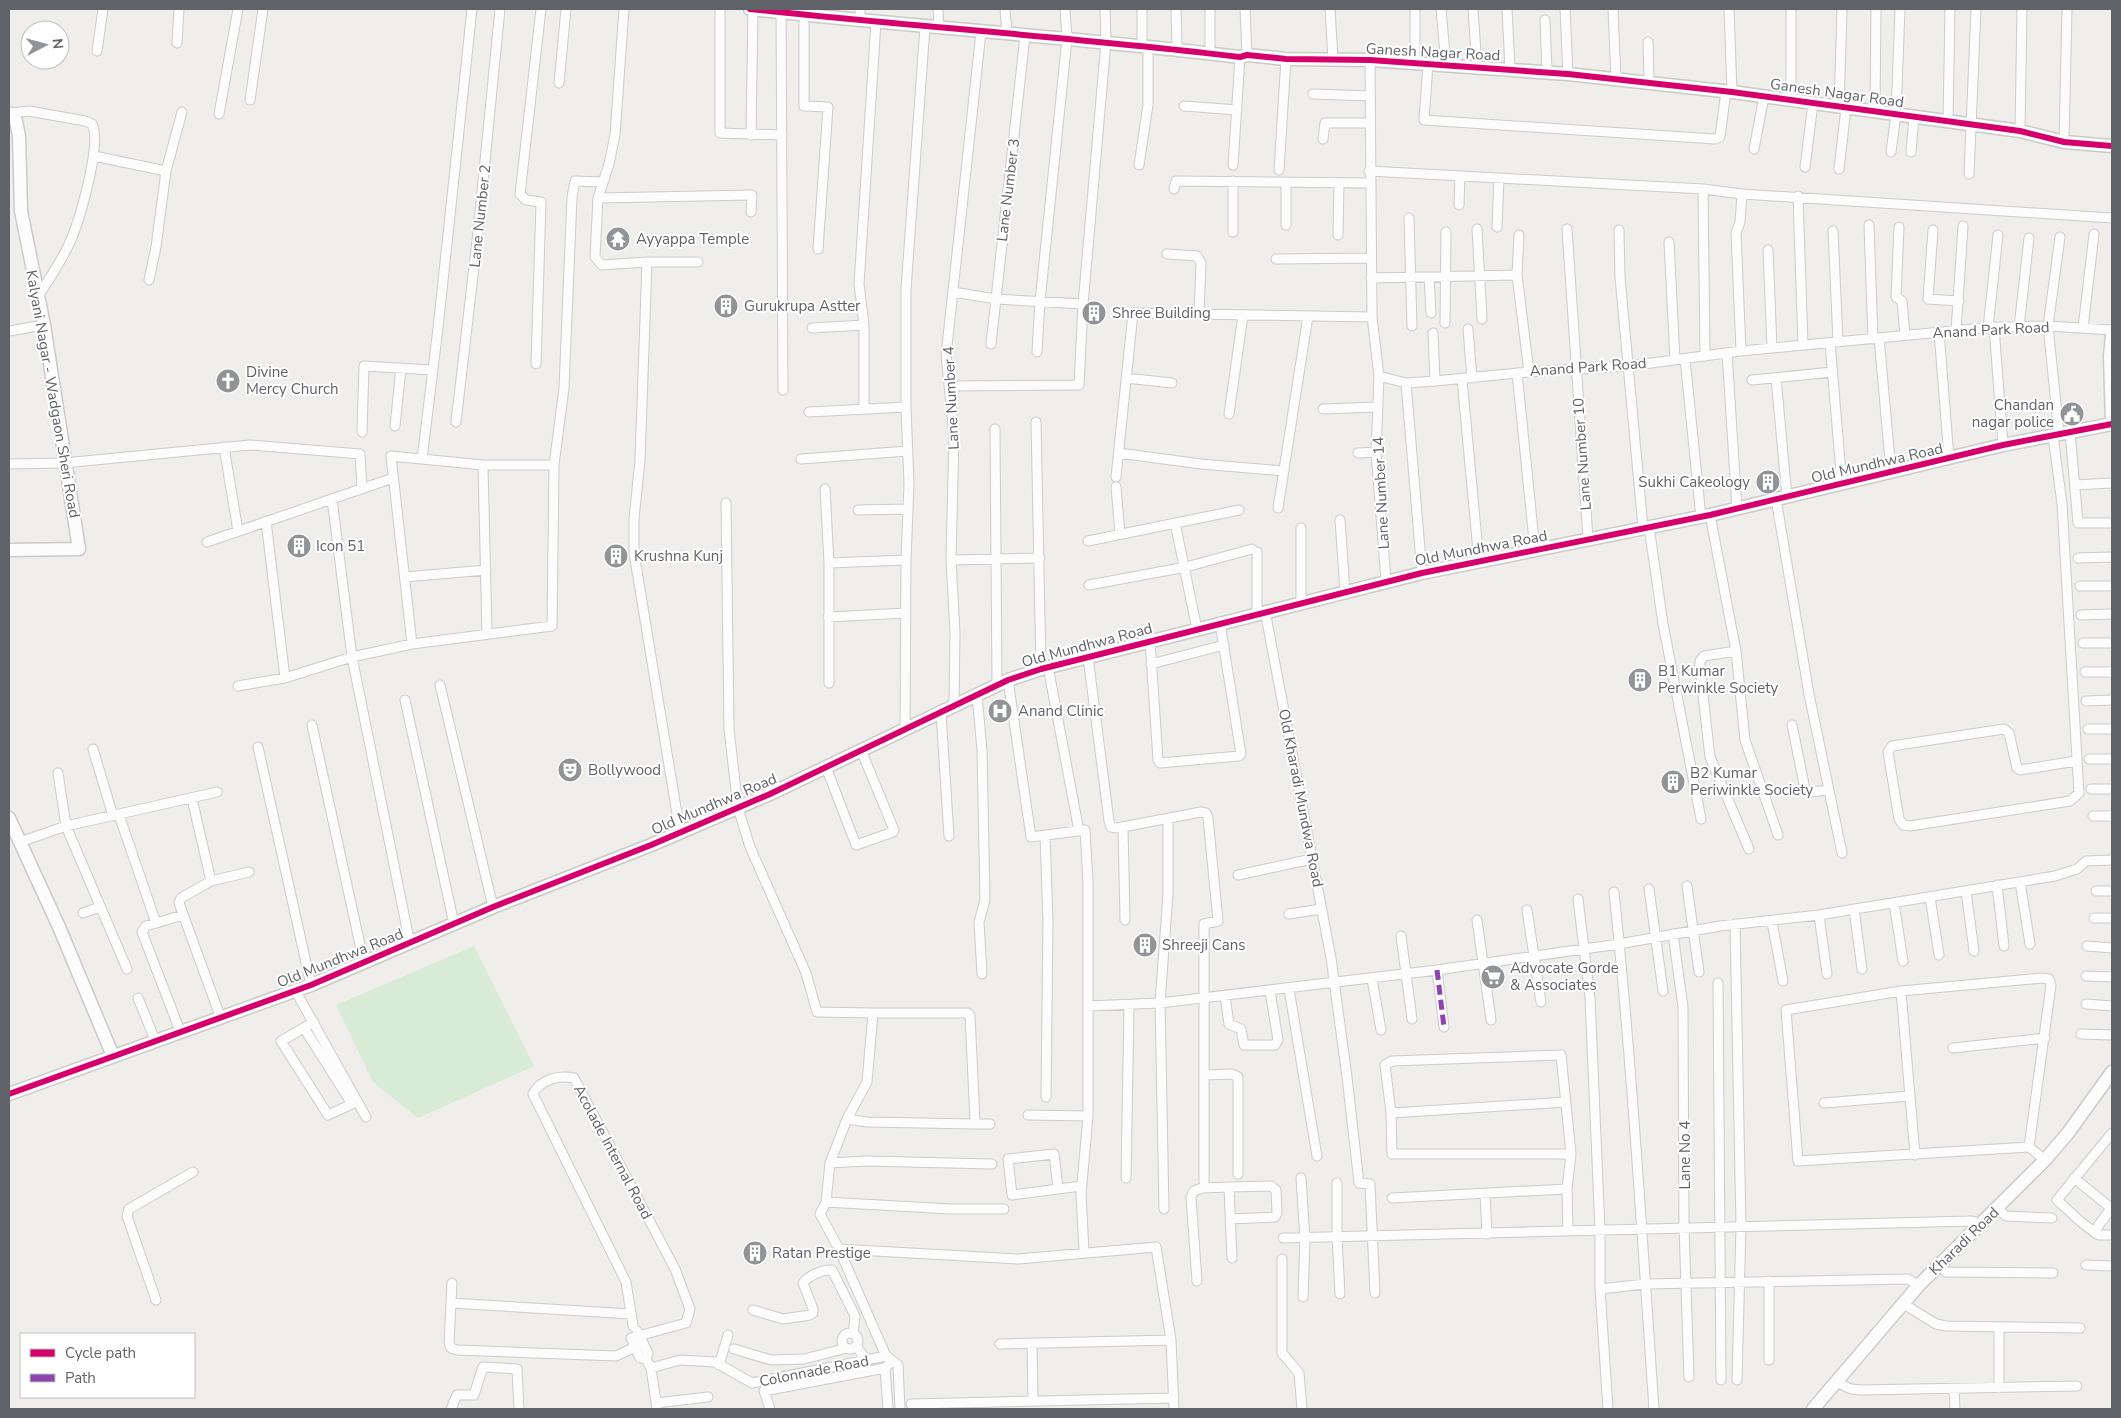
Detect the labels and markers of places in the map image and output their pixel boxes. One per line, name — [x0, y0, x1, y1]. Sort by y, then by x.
temple icon: Ayyappa Temple — [605, 226, 631, 252]
place label: Ayyappa Temple — [636, 229, 749, 249]
building icon: Gurukrupa Astter — [713, 293, 739, 319]
place label: Gurukrupa Astter — [744, 296, 861, 316]
building icon: Shree Building — [1081, 300, 1107, 326]
place label: Shree Building — [1112, 303, 1211, 323]
place label: Divine Mercy Church — [246, 362, 338, 399]
church icon: Divine Mercy Church — [215, 368, 241, 394]
place label: Chandan nagar police — [1972, 395, 2054, 432]
public building icon: Chandan nagar police — [2059, 401, 2085, 427]
building icon: Sukhi Cakeology — [1755, 469, 1781, 495]
place label: Sukhi Cakeology — [1638, 472, 1750, 492]
building icon: Icon 51 — [286, 533, 312, 559]
place label: Icon 51 — [316, 536, 365, 556]
building icon: Krushna Kunj — [603, 543, 629, 569]
place label: Krushna Kunj — [634, 546, 723, 566]
place label: B1 Kumar Perwinkle Society — [1658, 661, 1779, 698]
building icon: B1 Kumar Perwinkle Society — [1627, 667, 1653, 693]
hospital icon: Anand Clinic — [987, 698, 1013, 724]
place label: Anand Clinic — [1018, 701, 1104, 721]
theatre icon: Bollywood — [557, 757, 583, 783]
place label: Bollywood — [588, 760, 661, 780]
place label: B2 Kumar Periwinkle Society — [1690, 763, 1814, 800]
building icon: B2 Kumar Periwinkle Society — [1660, 769, 1686, 795]
building icon: Shreeji Cans — [1132, 932, 1158, 958]
place label: Shreeji Cans — [1162, 935, 1245, 955]
place label: Advocate Gorde & Associates — [1510, 958, 1619, 995]
supermarket icon: Advocate Gorde & Associates — [1480, 964, 1506, 990]
building icon: Ratan Prestige — [742, 1240, 768, 1266]
place label: Ratan Prestige — [772, 1243, 871, 1263]

